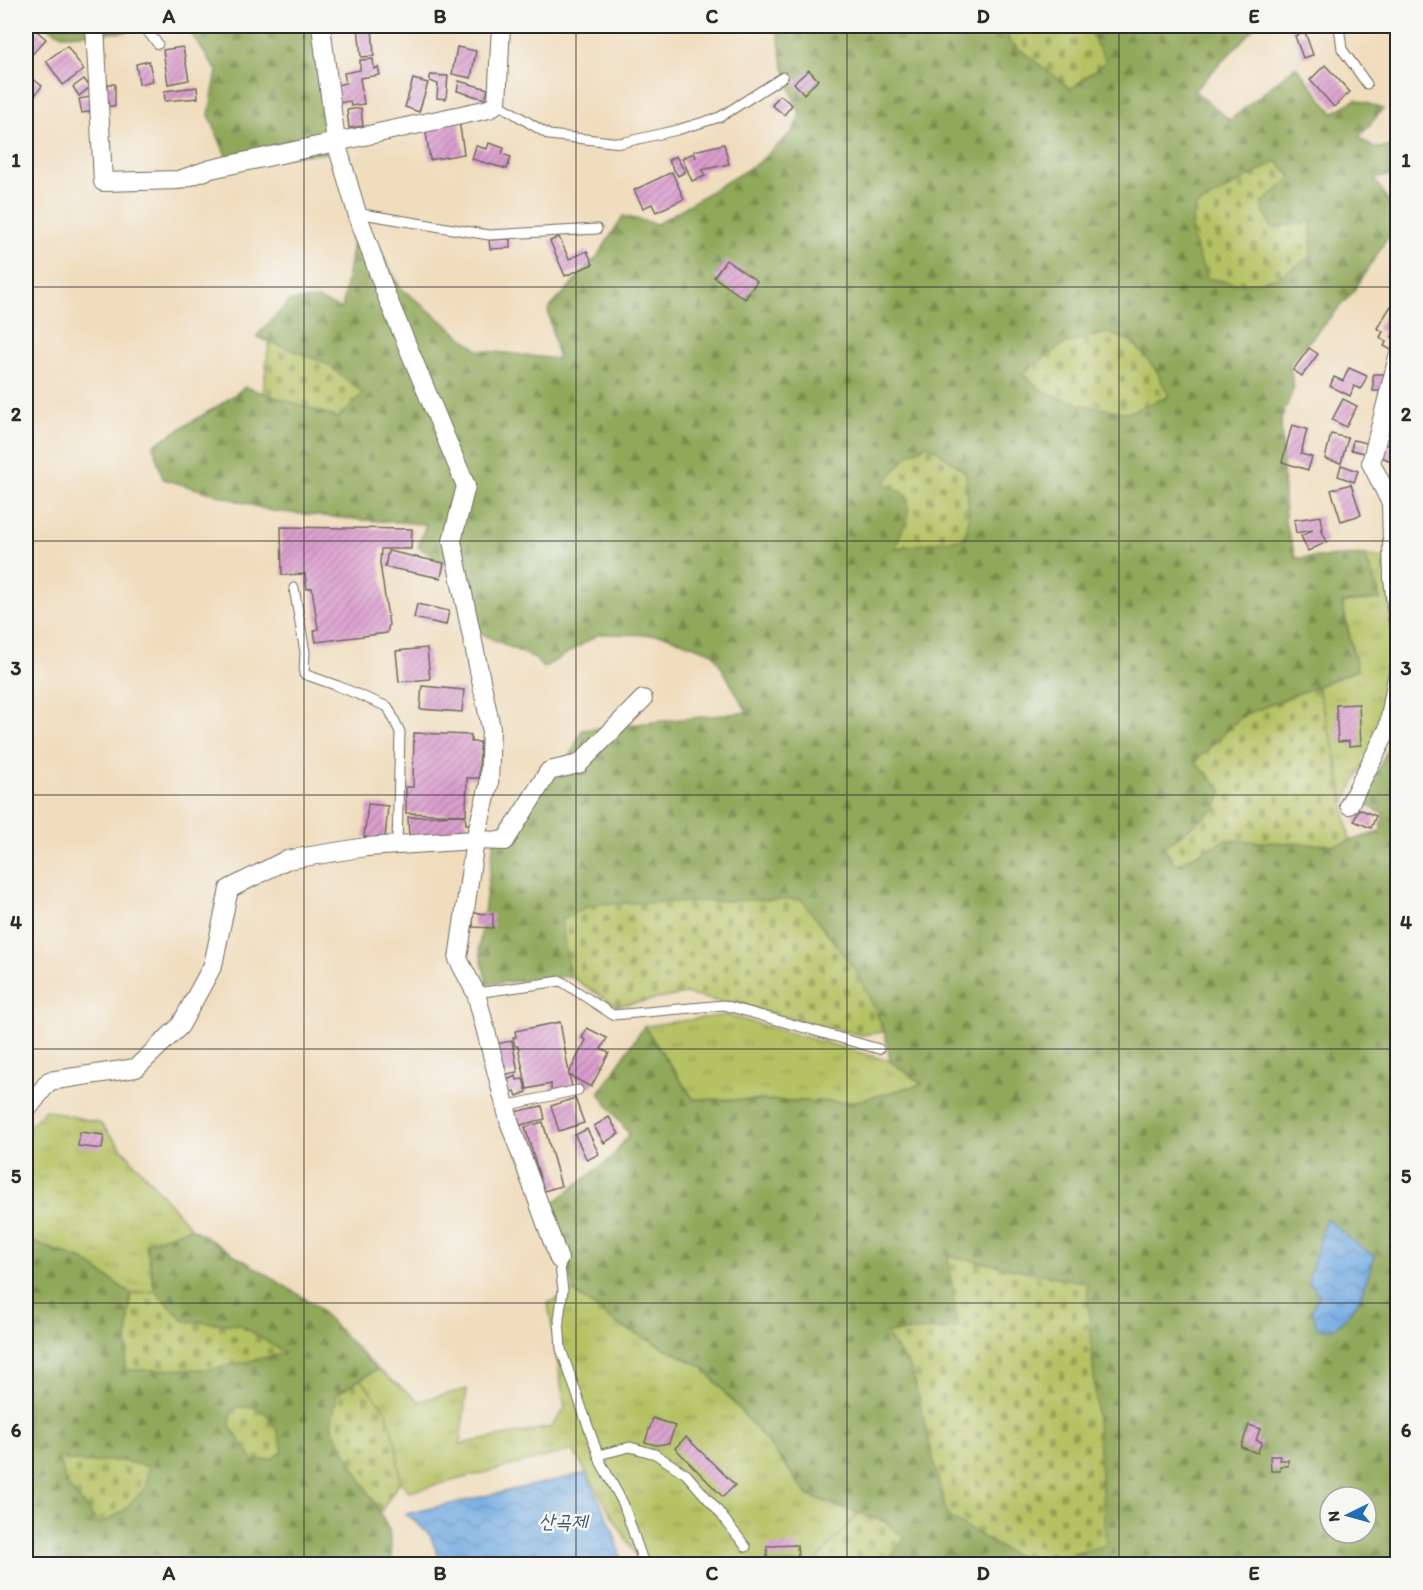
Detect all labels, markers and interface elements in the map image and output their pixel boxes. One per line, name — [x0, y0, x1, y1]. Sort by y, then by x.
text: A — [162, 4, 176, 28]
text: B — [434, 4, 447, 28]
text: C — [706, 4, 719, 28]
text: D — [976, 4, 990, 28]
text: E — [1248, 4, 1260, 28]
text: 1 — [11, 148, 21, 172]
text: 1 — [1401, 148, 1411, 172]
text: 2 — [11, 402, 22, 426]
text: 2 — [1401, 402, 1412, 426]
text: 3 — [11, 656, 22, 680]
text: 3 — [1401, 656, 1412, 680]
text: 4 — [10, 910, 22, 934]
text: 4 — [1400, 910, 1412, 934]
text: 5 — [11, 1164, 22, 1188]
text: 5 — [1401, 1164, 1412, 1188]
text: 6 — [11, 1418, 22, 1442]
text: 6 — [1401, 1418, 1412, 1442]
north arrow — [1318, 1485, 1378, 1545]
water label: 산곡제 — [539, 1509, 590, 1533]
text: N — [1324, 1510, 1343, 1522]
text: A — [162, 1561, 176, 1585]
text: B — [434, 1561, 447, 1585]
text: C — [706, 1561, 719, 1585]
text: D — [976, 1561, 990, 1585]
text: E — [1248, 1561, 1260, 1585]

